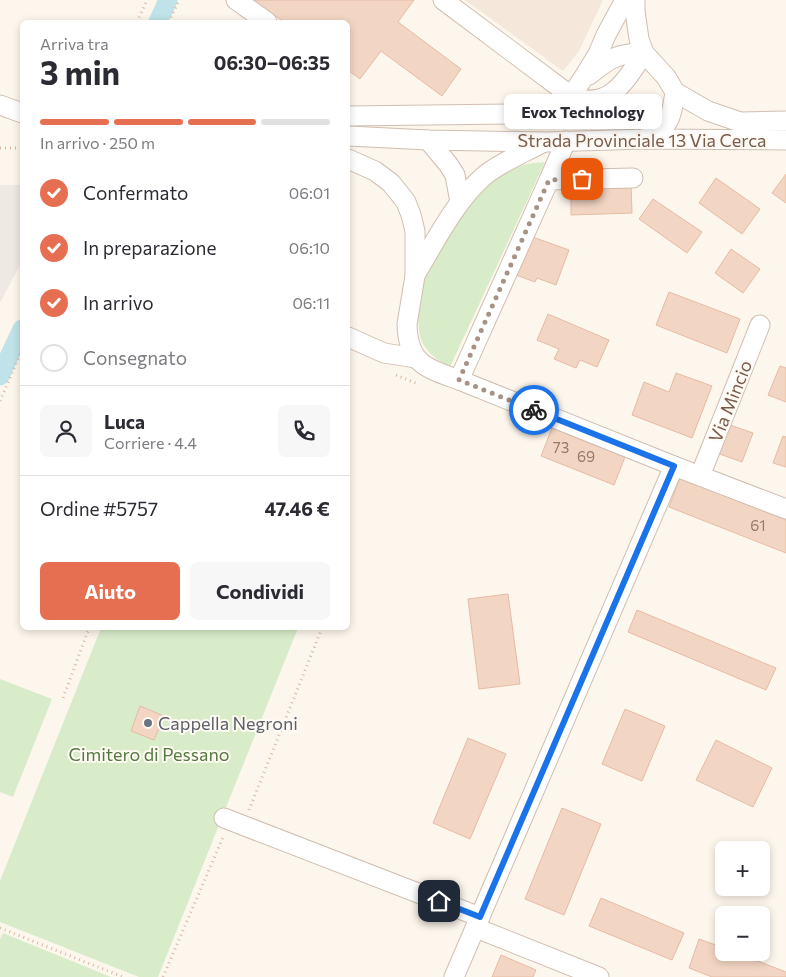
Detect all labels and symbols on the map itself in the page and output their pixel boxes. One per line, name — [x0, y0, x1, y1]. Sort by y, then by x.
callout: Evox Technology — [503, 94, 661, 129]
street label: Strada Provinciale 13 Via Cerca — [518, 129, 766, 151]
pin — [561, 158, 603, 200]
street label: Via Mincio — [704, 357, 756, 445]
courier — [509, 385, 559, 435]
house number: 73 — [553, 438, 569, 456]
house number: 69 — [577, 447, 595, 465]
house number: 61 — [750, 516, 766, 534]
place label: Cappella Negroni — [158, 712, 298, 734]
marker: Cappella Negroni — [142, 717, 154, 729]
park label: Cimitero di Pessano — [69, 743, 229, 765]
pin — [418, 880, 460, 922]

